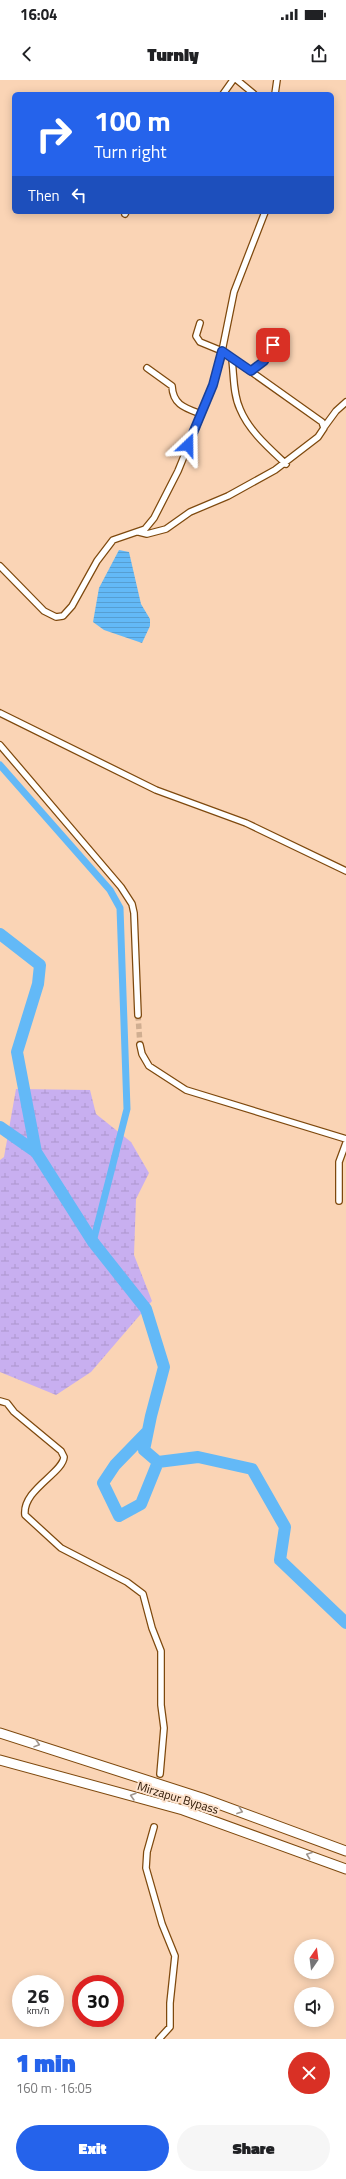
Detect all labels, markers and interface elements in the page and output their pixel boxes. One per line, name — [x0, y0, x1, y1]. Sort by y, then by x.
text: 16:04 — [20, 3, 57, 26]
text: Turnly — [147, 41, 199, 68]
icon: back — [16, 43, 38, 65]
icon: share — [308, 43, 330, 65]
text: 100 m — [94, 99, 171, 142]
icon: right — [28, 108, 80, 160]
text: Turn right — [94, 138, 167, 165]
text: Then — [28, 184, 60, 207]
icon: left — [68, 184, 90, 206]
pin — [256, 328, 290, 362]
icon: arrive — [262, 334, 284, 356]
position arrow — [167, 424, 209, 466]
one-way arrow — [34, 1739, 41, 1748]
street label: Mirzapur Bypass — [135, 1776, 222, 1819]
one-way arrow — [130, 1792, 137, 1801]
one-way arrow — [237, 1807, 244, 1815]
one-way arrow — [306, 1852, 313, 1860]
north arrow — [294, 1939, 334, 1979]
map controls — [294, 1939, 334, 2027]
speed limit sign: 30 — [72, 1975, 124, 2027]
text: 26 — [27, 1980, 49, 2011]
button: sound — [294, 1987, 334, 2027]
text: km/h — [27, 2003, 49, 2018]
text: 1 min — [16, 2045, 76, 2081]
button: close — [288, 2052, 330, 2094]
text: 160 m · 16:05 — [16, 2078, 92, 2098]
button: Exit — [16, 2125, 169, 2171]
button: Share — [177, 2125, 330, 2171]

